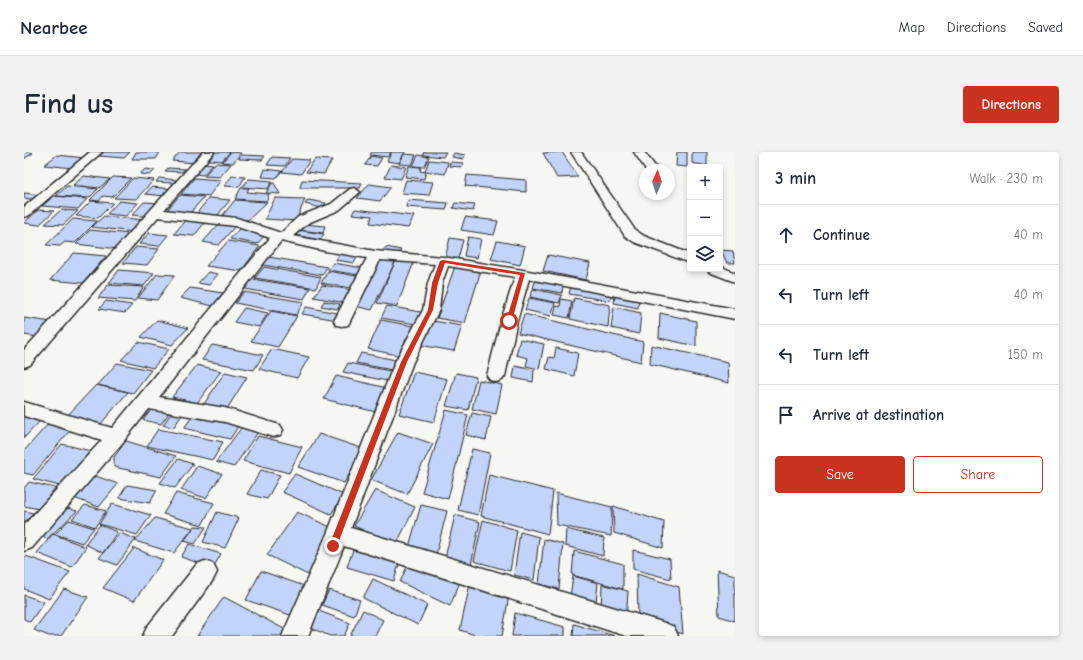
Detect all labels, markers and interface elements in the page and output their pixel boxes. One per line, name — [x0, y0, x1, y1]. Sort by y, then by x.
text: Nearbee — [20, 17, 88, 39]
text: Map — [898, 19, 925, 36]
text: Directions — [947, 19, 1006, 36]
text: Saved — [1028, 19, 1063, 36]
button: Directions — [963, 86, 1059, 123]
text: Find us — [24, 88, 113, 120]
north arrow — [639, 164, 675, 200]
map controls — [687, 164, 723, 272]
button: + — [687, 164, 723, 200]
text: 3 min — [775, 169, 816, 188]
text: Walk · 230 m — [969, 171, 1043, 186]
button: − — [687, 200, 723, 236]
icon: ahead — [775, 224, 797, 246]
text: Continue — [813, 226, 870, 244]
text: 40 m — [1014, 227, 1043, 242]
button: layers — [687, 236, 723, 272]
icon: left — [775, 284, 797, 306]
text: Turn left — [813, 286, 869, 304]
text: 40 m — [1014, 287, 1043, 302]
route start — [500, 312, 518, 330]
icon: left — [775, 344, 797, 366]
text: Turn left — [813, 346, 869, 364]
text: 150 m — [1008, 347, 1043, 362]
icon: arrive — [775, 404, 797, 426]
text: Arrive at destination — [813, 406, 944, 424]
button: Save — [775, 456, 905, 493]
button: Share — [913, 456, 1043, 493]
route end — [324, 537, 342, 555]

